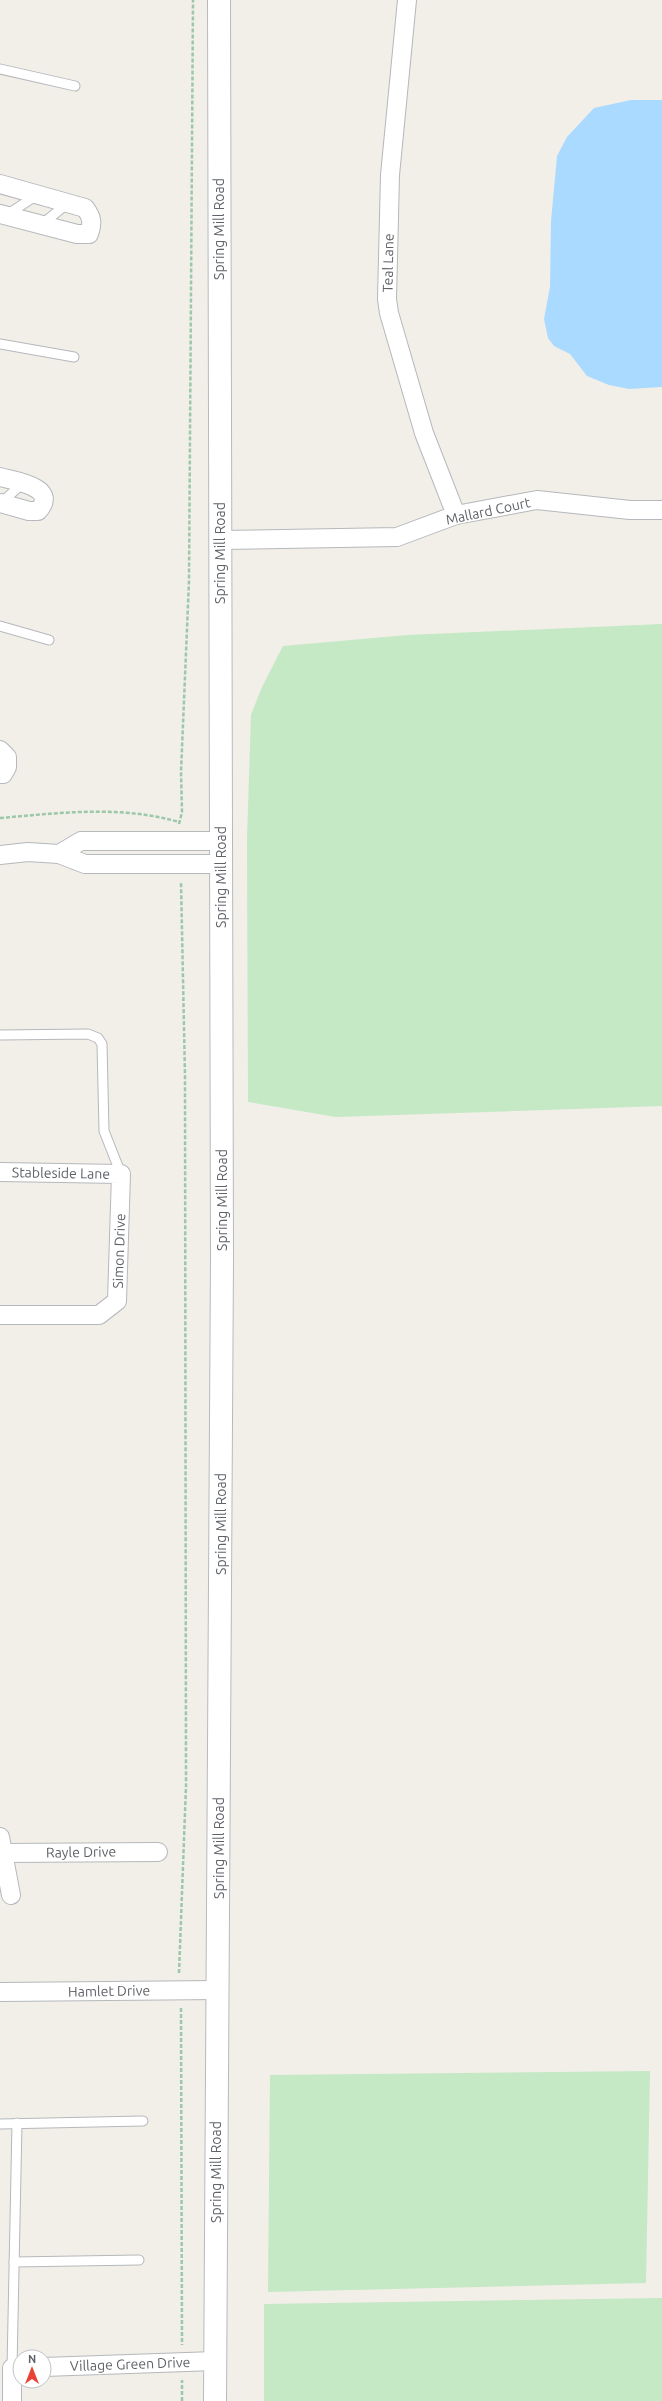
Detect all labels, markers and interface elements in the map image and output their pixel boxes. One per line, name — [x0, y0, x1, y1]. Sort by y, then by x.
street label: Spring Mill Road — [211, 178, 227, 280]
street label: Teal Lane — [379, 233, 397, 293]
street label: Mallard Court — [444, 494, 532, 528]
street label: Spring Mill Road — [212, 502, 228, 604]
street label: Spring Mill Road — [213, 826, 229, 928]
street label: Spring Mill Road — [214, 1149, 230, 1251]
street label: Stableside Lane — [12, 1164, 110, 1182]
street label: Simon Drive — [110, 1213, 128, 1289]
street label: Spring Mill Road — [213, 1473, 229, 1575]
street label: Spring Mill Road — [211, 1797, 227, 1899]
street label: Rayle Drive — [46, 1843, 116, 1861]
street label: Hamlet Drive — [68, 1982, 150, 2000]
street label: Spring Mill Road — [208, 2121, 224, 2223]
north arrow — [12, 2349, 52, 2389]
text: N — [28, 2353, 36, 2365]
street label: Village Green Drive — [69, 2354, 191, 2374]

